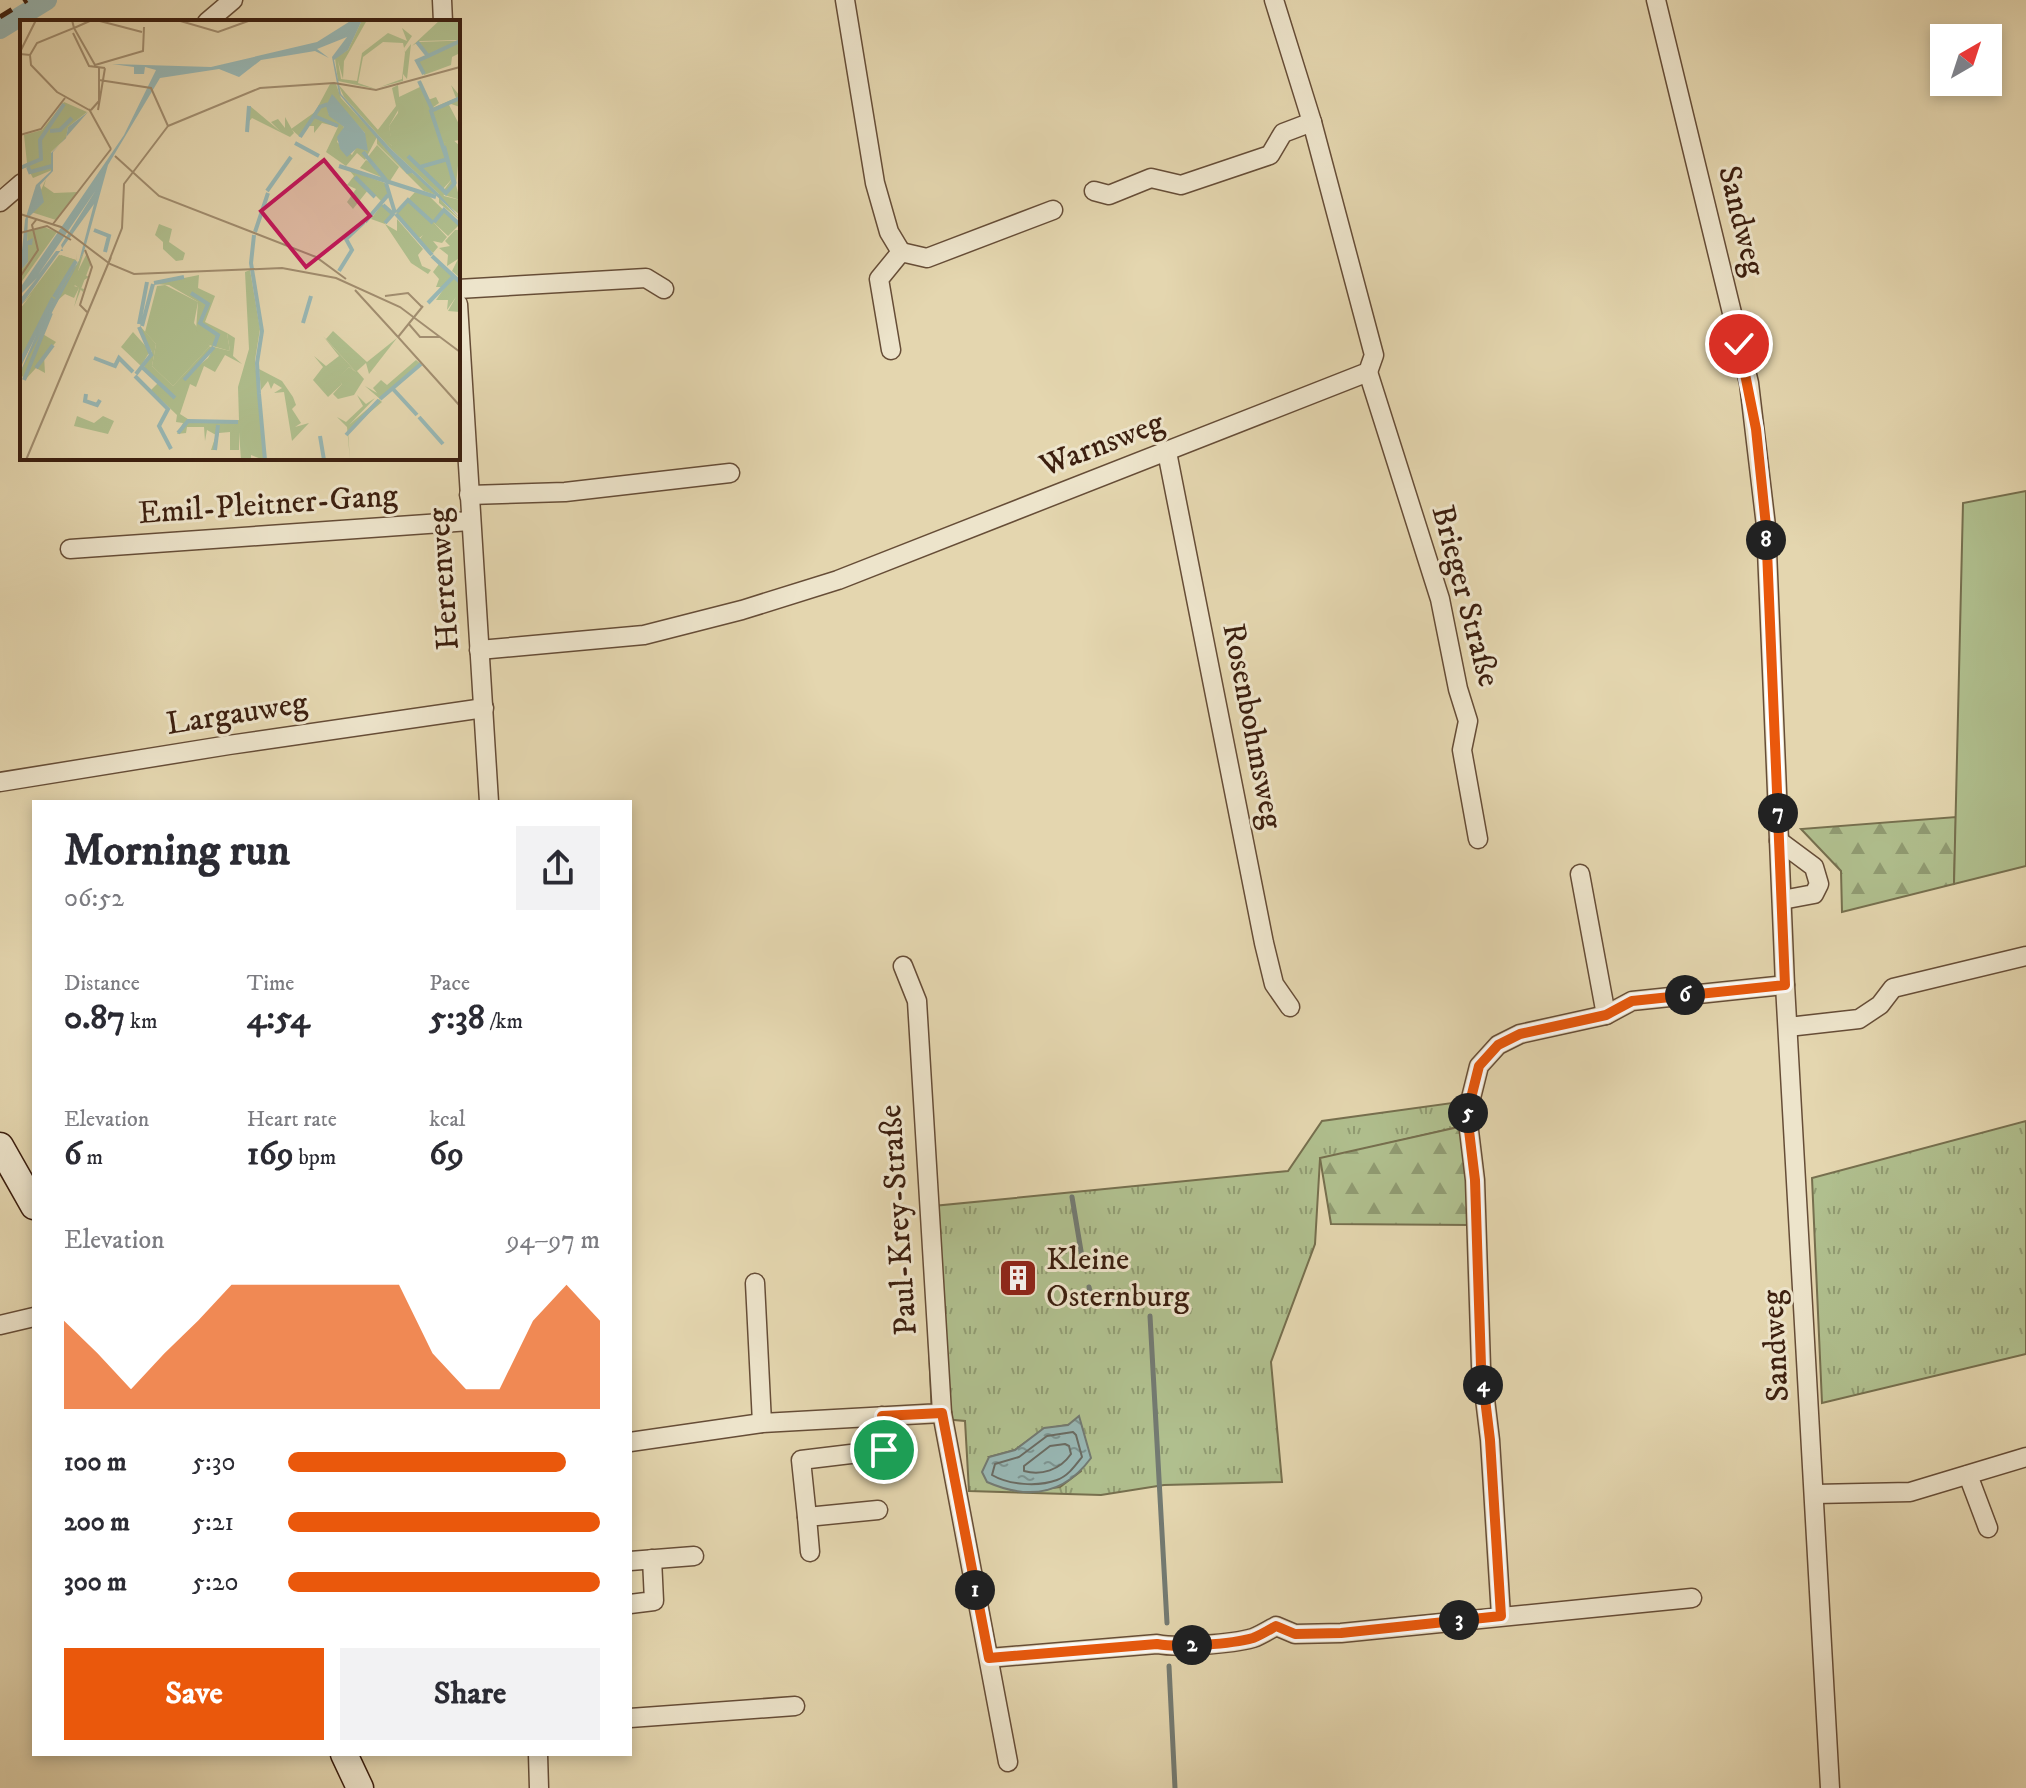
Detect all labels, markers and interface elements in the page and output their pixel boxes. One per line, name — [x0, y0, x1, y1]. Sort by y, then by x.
inset map — [20, 20, 460, 460]
north arrow — [1930, 24, 2002, 96]
map controls — [1930, 24, 2002, 96]
street label: Sandweg — [1708, 162, 1774, 281]
pin — [1705, 310, 1773, 378]
icon: check — [1717, 322, 1761, 366]
street label: Warnsweg — [1033, 403, 1170, 487]
street label: Emil-Pleitner-Gang — [137, 476, 400, 534]
street label: Brieger Straße — [1422, 501, 1508, 691]
street label: Herrenweg — [419, 506, 469, 651]
pin: 8 — [1746, 520, 1786, 560]
text: 8 — [1760, 526, 1772, 553]
street label: Rosenbohmsweg — [1212, 620, 1292, 833]
street label: Largauweg — [164, 683, 311, 745]
pin: 7 — [1758, 793, 1798, 833]
text: 7 — [1772, 799, 1784, 826]
text: Morning run — [64, 824, 290, 879]
button: share — [516, 826, 600, 910]
text: 06:52 — [64, 882, 124, 915]
text: Distance — [64, 970, 140, 997]
text: Time — [247, 970, 294, 997]
text: Pace — [429, 970, 470, 997]
pin: 6 — [1665, 975, 1705, 1015]
text: 6 — [1679, 981, 1691, 1008]
text: 0.87 — [64, 997, 125, 1039]
text: 4:54 — [247, 997, 310, 1039]
text: 5:38 — [429, 997, 485, 1039]
text: km — [125, 1008, 157, 1035]
text: /km — [485, 1008, 523, 1035]
pin: 5 — [1448, 1093, 1488, 1133]
text: 5 — [1463, 1099, 1473, 1126]
street label: Paul-Krey-Straße — [871, 1103, 927, 1337]
text: Elevation — [64, 1106, 149, 1133]
text: Heart rate — [247, 1106, 337, 1133]
text: kcal — [429, 1106, 465, 1133]
text: 6 — [64, 1133, 82, 1175]
text: 169 — [247, 1133, 294, 1175]
text: 69 — [429, 1133, 464, 1175]
text: m — [82, 1144, 103, 1171]
text: bpm — [294, 1144, 336, 1171]
text: Elevation — [64, 1224, 165, 1257]
text: 94–97 m — [507, 1224, 600, 1257]
place label: Kleine Osternburg — [1046, 1240, 1190, 1317]
building icon: Kleine Osternburg — [997, 1257, 1039, 1299]
street label: Sandweg — [1753, 1289, 1799, 1403]
pin: 4 — [1463, 1365, 1503, 1405]
text: 4 — [1477, 1371, 1489, 1398]
pin — [850, 1416, 918, 1484]
icon: arrive — [862, 1428, 906, 1472]
text: 100 m — [64, 1446, 127, 1479]
text: 5:30 — [192, 1446, 235, 1479]
text: 200 m — [64, 1506, 130, 1539]
text: 5:21 — [192, 1506, 234, 1539]
text: 300 m — [64, 1566, 127, 1599]
text: 5:20 — [192, 1566, 238, 1599]
pin: 1 — [955, 1570, 995, 1610]
text: 1 — [971, 1576, 979, 1603]
pin: 3 — [1439, 1600, 1479, 1640]
text: 3 — [1455, 1606, 1463, 1633]
pin: 2 — [1172, 1625, 1212, 1665]
text: 2 — [1187, 1631, 1197, 1658]
button: Save — [64, 1648, 324, 1740]
button: Share — [340, 1648, 600, 1740]

